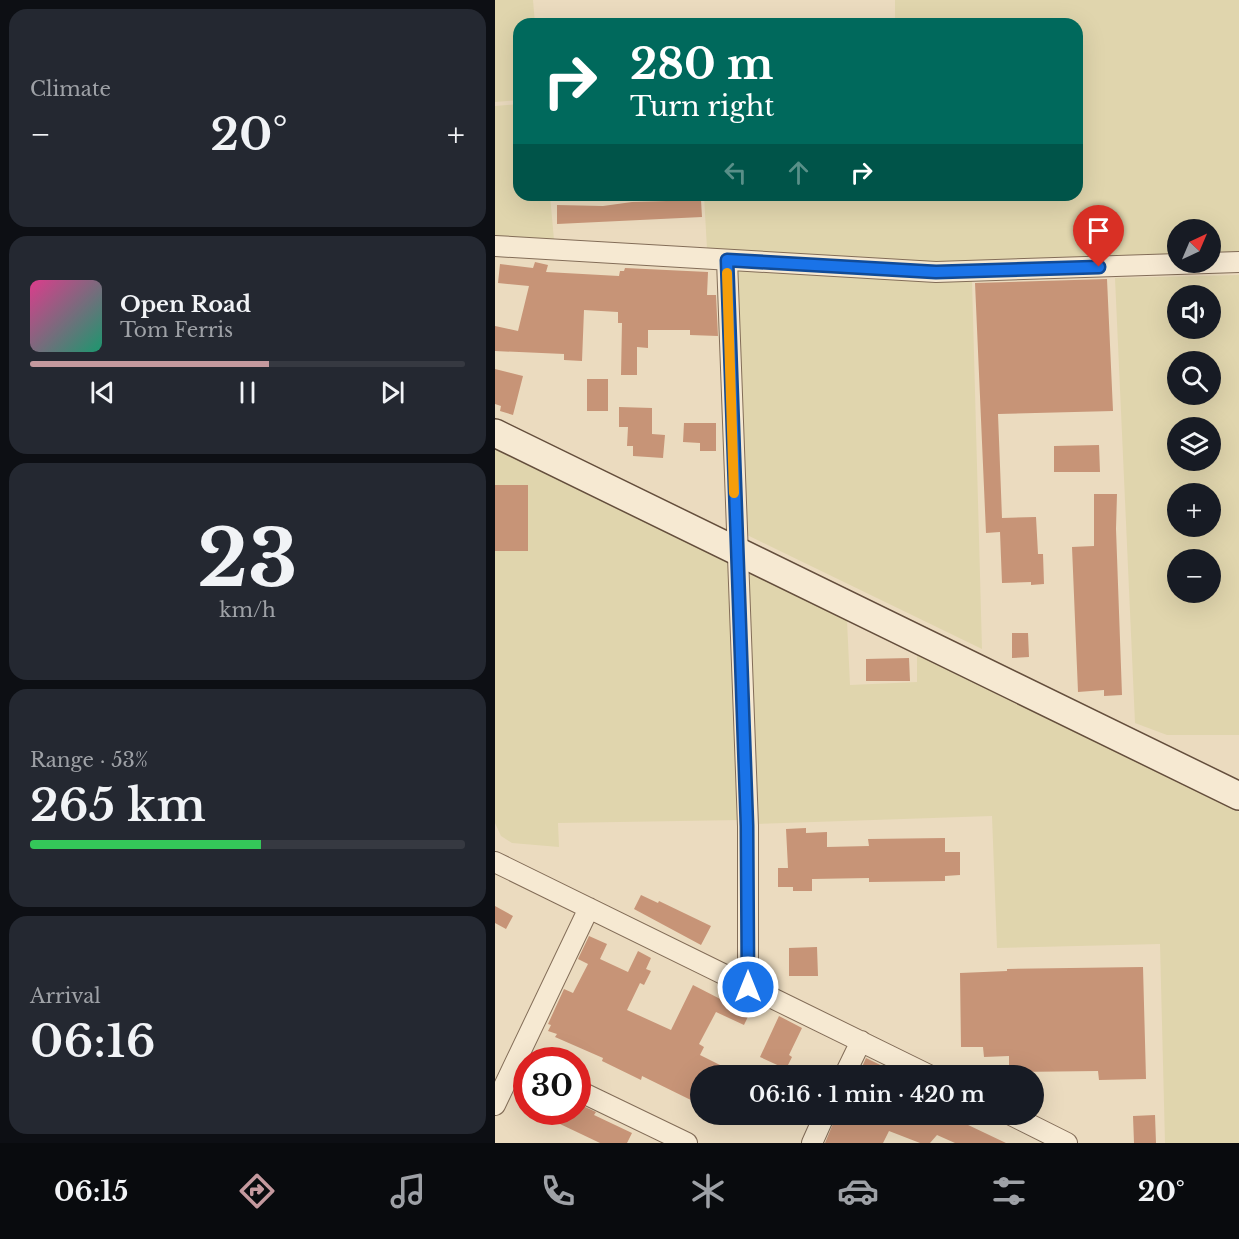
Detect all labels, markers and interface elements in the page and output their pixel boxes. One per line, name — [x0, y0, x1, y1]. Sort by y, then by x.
text: 280 m — [630, 38, 773, 90]
icon: right — [531, 42, 609, 120]
text: Climate — [30, 77, 111, 101]
text: Turn right — [630, 90, 774, 123]
text: 20° — [210, 106, 288, 162]
text: − — [30, 114, 51, 155]
text: + — [447, 114, 465, 155]
icon: left — [719, 156, 752, 189]
icon: ahead — [782, 156, 815, 189]
icon: right — [845, 156, 878, 189]
pin — [1073, 205, 1124, 267]
icon: arrive — [1082, 214, 1115, 247]
north arrow — [1167, 219, 1221, 273]
map controls — [1167, 219, 1221, 603]
button: sound — [1167, 285, 1221, 339]
text: Open Road — [120, 291, 251, 318]
text: Tom Ferris — [120, 318, 233, 342]
button: search — [1167, 351, 1221, 405]
icon: previous — [86, 376, 119, 409]
icon: pause — [231, 376, 264, 409]
icon: next — [376, 376, 409, 409]
button: layers — [1167, 417, 1221, 471]
button: + — [1167, 483, 1221, 537]
text: 23 — [197, 510, 298, 607]
button: − — [1167, 549, 1221, 603]
text: km/h — [219, 598, 276, 622]
text: Range · 53% — [30, 748, 148, 772]
text: 265 km — [30, 777, 206, 833]
position arrow — [716, 955, 780, 1019]
text: Arrival — [30, 984, 101, 1008]
text: 06:16 — [30, 1013, 156, 1069]
speed limit sign: 30 — [513, 1047, 591, 1125]
text: 06:16 · 1 min · 420 m — [749, 1081, 985, 1108]
icon: directions — [236, 1170, 278, 1212]
icon: music — [387, 1170, 429, 1212]
icon: phone — [537, 1170, 579, 1212]
icon: climate — [687, 1170, 729, 1212]
icon: car — [837, 1170, 879, 1212]
icon: filters — [988, 1170, 1030, 1212]
text: 06:15 — [54, 1175, 128, 1208]
text: 20° — [1138, 1175, 1185, 1208]

